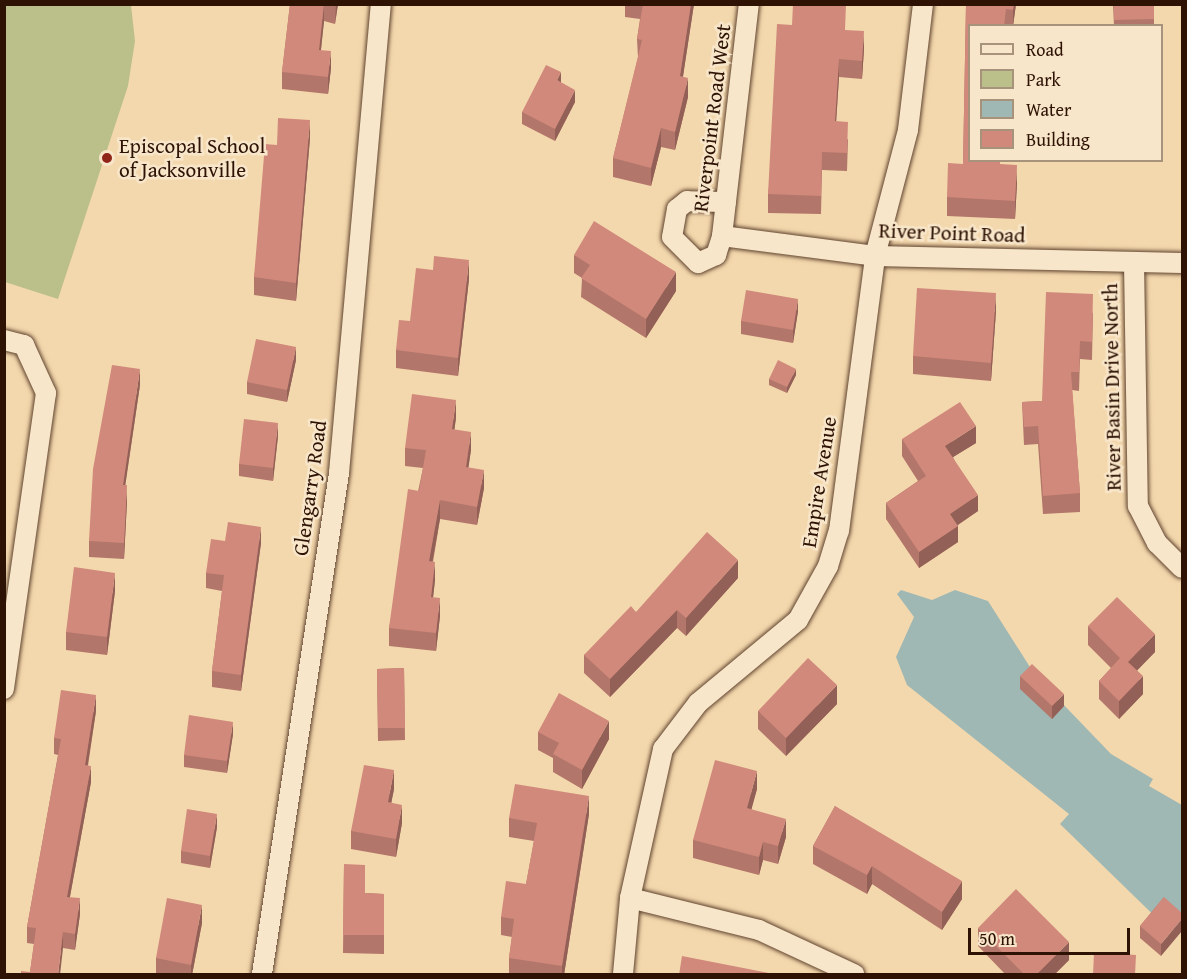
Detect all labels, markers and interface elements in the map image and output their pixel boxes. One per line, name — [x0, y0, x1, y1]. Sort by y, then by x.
street label: Riverpoint Road West — [688, 22, 736, 214]
legend — [968, 24, 1163, 162]
text: Road — [1026, 36, 1064, 63]
text: Park — [1026, 66, 1061, 93]
text: Water — [1026, 96, 1071, 123]
text: Building — [1026, 126, 1090, 153]
place label: Episcopal School of Jacksonville — [119, 133, 265, 183]
marker: Episcopal School of Jacksonville — [100, 151, 114, 165]
street label: River Point Road — [878, 218, 1026, 248]
street label: River Basin Drive North — [1098, 283, 1126, 491]
street label: Empire Avenue — [796, 415, 842, 549]
street label: Glengarry Road — [288, 419, 332, 557]
scale bar — [971, 916, 1133, 954]
text: 50 m — [979, 925, 1015, 952]

